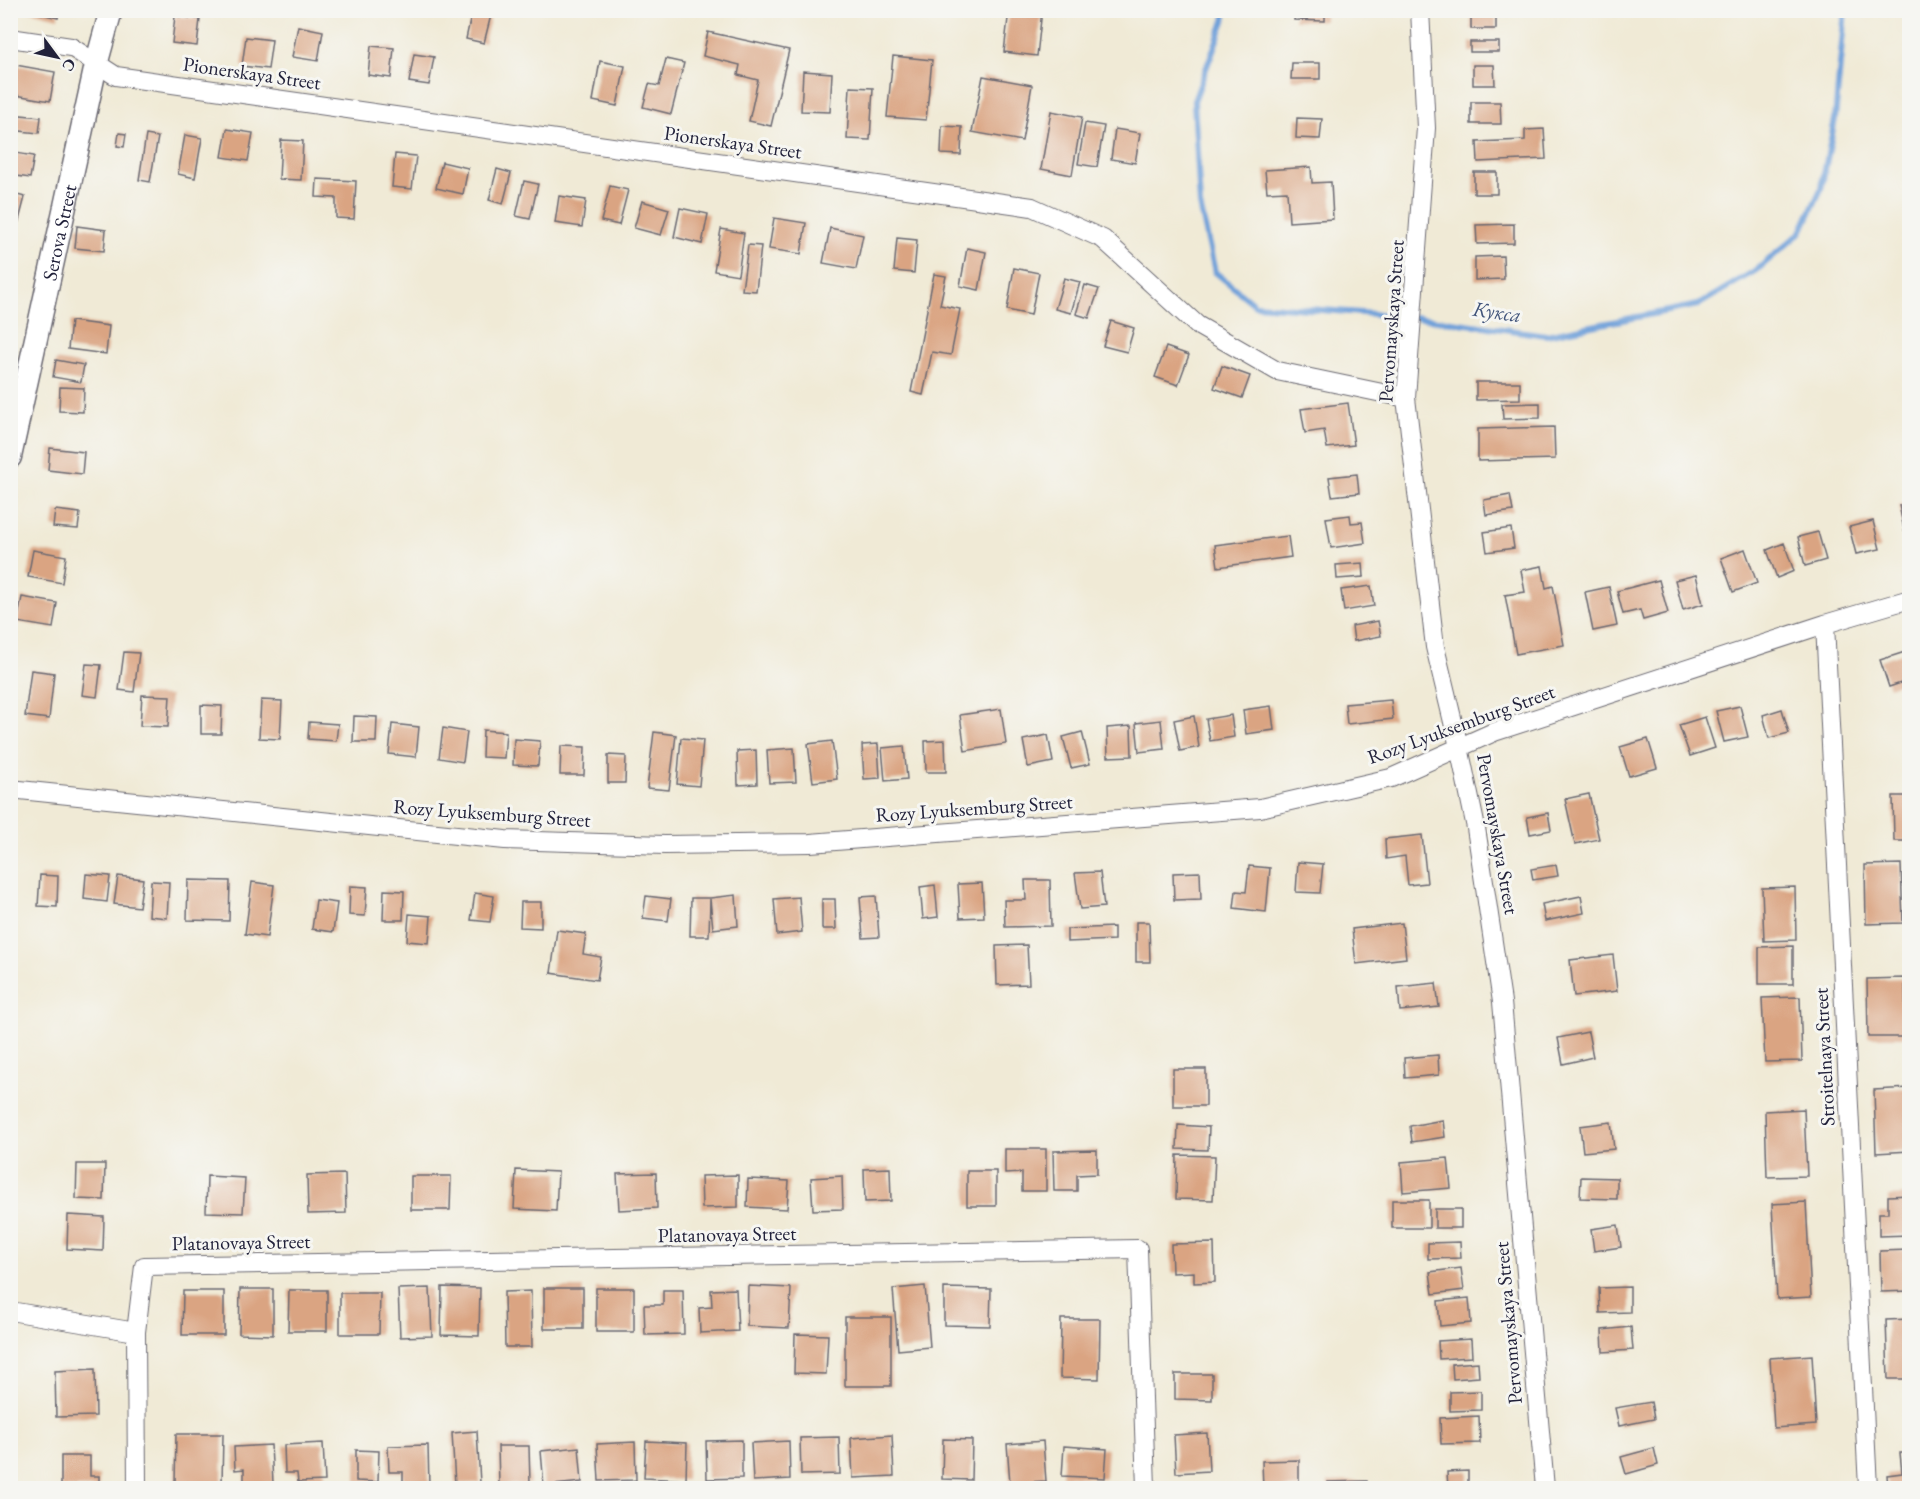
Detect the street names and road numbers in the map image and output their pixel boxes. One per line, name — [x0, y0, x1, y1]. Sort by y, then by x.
street label: Pionerskaya Street — [181, 50, 323, 96]
street label: Pionerskaya Street — [662, 119, 804, 165]
street label: Serova Street — [36, 181, 83, 283]
street label: Pervomayskaya Street — [1372, 238, 1410, 403]
street label: Rozy Lyuksemburg Street — [1364, 678, 1559, 770]
street label: Pervomayskaya Street — [1471, 752, 1525, 917]
street label: Rozy Lyuksemburg Street — [875, 788, 1074, 828]
street label: Rozy Lyuksemburg Street — [393, 793, 592, 833]
street label: Stroitelnaya Street — [1807, 986, 1841, 1127]
street label: Platanovaya Street — [657, 1220, 797, 1248]
street label: Platanovaya Street — [171, 1228, 311, 1256]
street label: Pervomayskaya Street — [1488, 1240, 1528, 1405]

